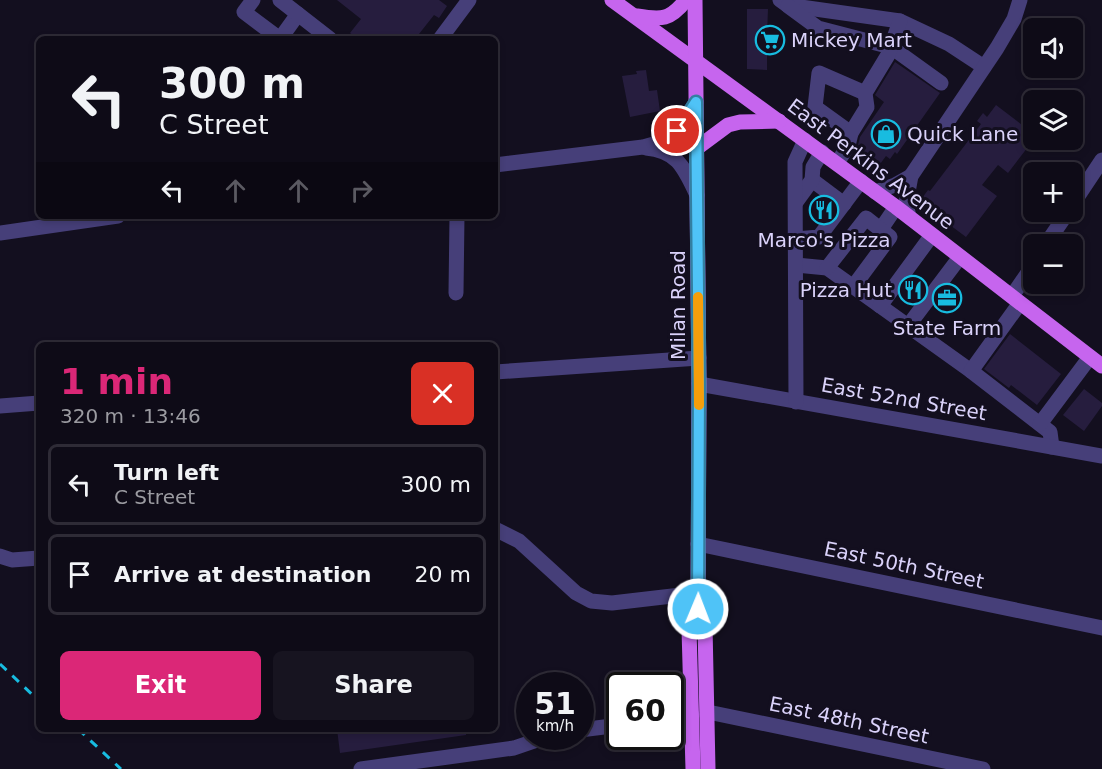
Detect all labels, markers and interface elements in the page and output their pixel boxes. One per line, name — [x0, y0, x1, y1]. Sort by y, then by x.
map controls — [1023, 18, 1083, 294]
button: sound — [1023, 18, 1083, 78]
supermarket icon: Mickey Mart — [754, 24, 786, 56]
place label: Mickey Mart — [791, 28, 912, 52]
text: 300 m — [159, 59, 305, 108]
icon: left — [60, 60, 138, 138]
button: layers — [1023, 90, 1083, 150]
street label: East Perkins Avenue — [783, 94, 959, 234]
pin — [651, 105, 702, 156]
text: C Street — [159, 109, 268, 140]
icon: arrive — [660, 114, 693, 147]
shop icon: Quick Lane — [870, 118, 902, 150]
place label: Quick Lane — [907, 122, 1018, 146]
button: + — [1023, 162, 1083, 222]
icon: left — [156, 174, 189, 207]
icon: ahead — [219, 174, 252, 207]
icon: ahead — [282, 174, 315, 207]
icon: right — [345, 174, 378, 207]
restaurant icon: Marco's Pizza — [808, 194, 840, 226]
place label: Marco's Pizza — [757, 228, 891, 252]
button: − — [1023, 234, 1083, 294]
street label: Milan Road — [666, 250, 690, 360]
restaurant icon: Pizza Hut — [897, 274, 929, 306]
place label: Pizza Hut — [800, 278, 892, 302]
office icon: State Farm — [931, 282, 963, 314]
place label: State Farm — [893, 316, 1001, 340]
text: 1 min — [60, 361, 173, 402]
button: close — [411, 362, 474, 425]
street label: East 52nd Street — [819, 373, 989, 425]
text: 320 m · 13:46 — [60, 404, 201, 428]
text: Turn left — [114, 460, 219, 485]
icon: left — [63, 468, 96, 501]
text: 300 m — [401, 472, 471, 497]
text: C Street — [114, 485, 195, 509]
street label: East 50th Street — [822, 536, 986, 594]
icon: arrive — [63, 558, 96, 591]
text: Arrive at destination — [114, 562, 371, 587]
text: 20 m — [415, 562, 471, 587]
position arrow — [666, 577, 730, 641]
button: Exit — [60, 651, 261, 720]
button: Share — [273, 651, 474, 720]
speed limit sign: 60 — [606, 672, 684, 750]
text: 51 — [534, 686, 576, 721]
street label: East 48th Street — [767, 691, 931, 749]
text: km/h — [536, 717, 574, 735]

